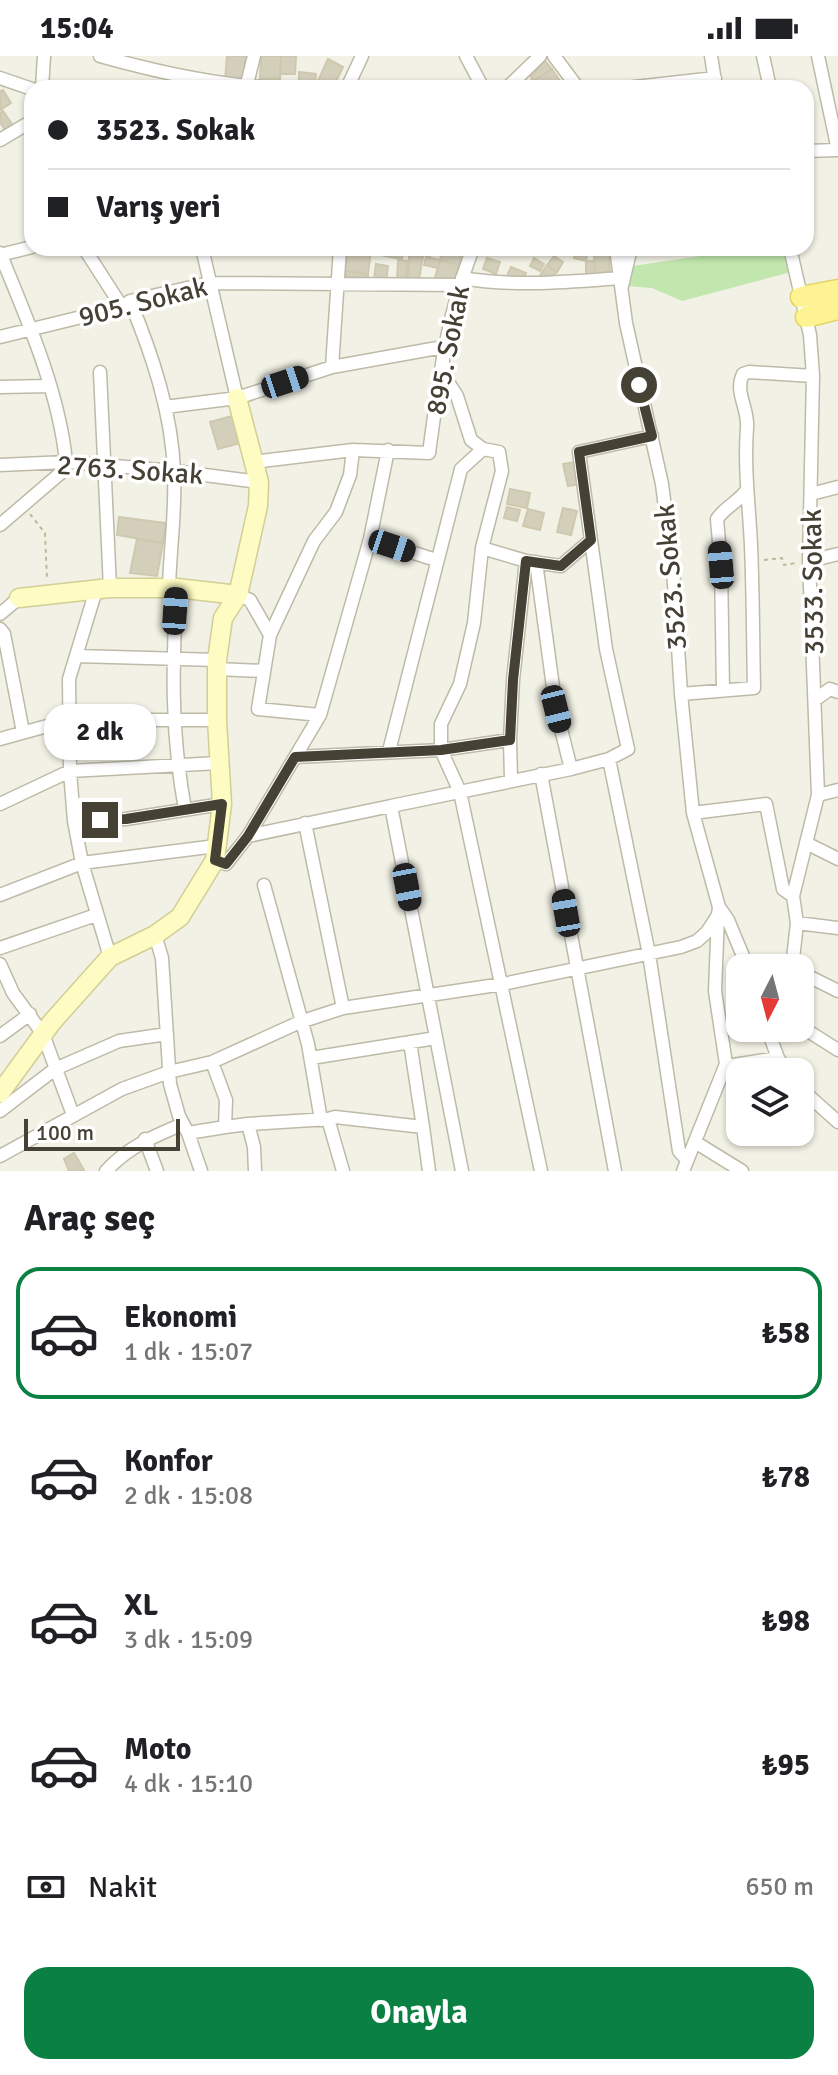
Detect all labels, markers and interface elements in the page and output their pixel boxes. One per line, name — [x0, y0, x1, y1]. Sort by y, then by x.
text: 15:04 — [40, 10, 114, 47]
text: 3523. Sokak — [96, 112, 255, 149]
text: Varış yeri — [96, 189, 221, 226]
street label: 905. Sokak — [75, 270, 211, 334]
street label: 895. Sokak — [419, 282, 477, 418]
car — [258, 363, 312, 401]
route start — [621, 367, 657, 403]
street label: 2763. Sokak — [56, 448, 204, 492]
street label: 3523. Sokak — [648, 503, 694, 651]
street label: 3533. Sokak — [795, 509, 831, 655]
car — [365, 527, 419, 565]
car — [707, 540, 735, 590]
car — [161, 586, 189, 636]
car — [539, 683, 573, 735]
callout: 2 dk — [44, 704, 156, 760]
text: 2 dk — [76, 716, 124, 748]
route end — [82, 802, 118, 838]
car — [391, 861, 423, 913]
car — [550, 887, 582, 939]
north arrow — [726, 954, 814, 1042]
map controls — [726, 954, 814, 1146]
button: layers — [726, 1058, 814, 1146]
scale bar — [24, 1115, 180, 1151]
text: 100 m — [36, 1119, 94, 1146]
text: Araç seç — [24, 1196, 155, 1241]
icon: car — [28, 1297, 100, 1369]
text: Ekonomi — [124, 1299, 237, 1336]
text: ₺58 — [761, 1315, 810, 1352]
text: 1 dk · 15:07 — [124, 1336, 253, 1368]
icon: car — [28, 1441, 100, 1513]
text: Konfor — [124, 1443, 213, 1480]
text: ₺78 — [761, 1459, 810, 1496]
text: 2 dk · 15:08 — [124, 1480, 253, 1512]
icon: car — [28, 1585, 100, 1657]
text: XL — [124, 1587, 158, 1624]
text: ₺98 — [761, 1603, 810, 1640]
text: 3 dk · 15:09 — [124, 1624, 253, 1656]
icon: car — [28, 1729, 100, 1801]
text: Moto — [124, 1731, 191, 1768]
text: ₺95 — [761, 1747, 810, 1784]
text: 4 dk · 15:10 — [124, 1768, 253, 1800]
icon: cash — [24, 1865, 68, 1909]
text: Nakit — [88, 1869, 157, 1906]
text: 650 m — [745, 1871, 814, 1903]
button: Onayla — [24, 1967, 814, 2059]

